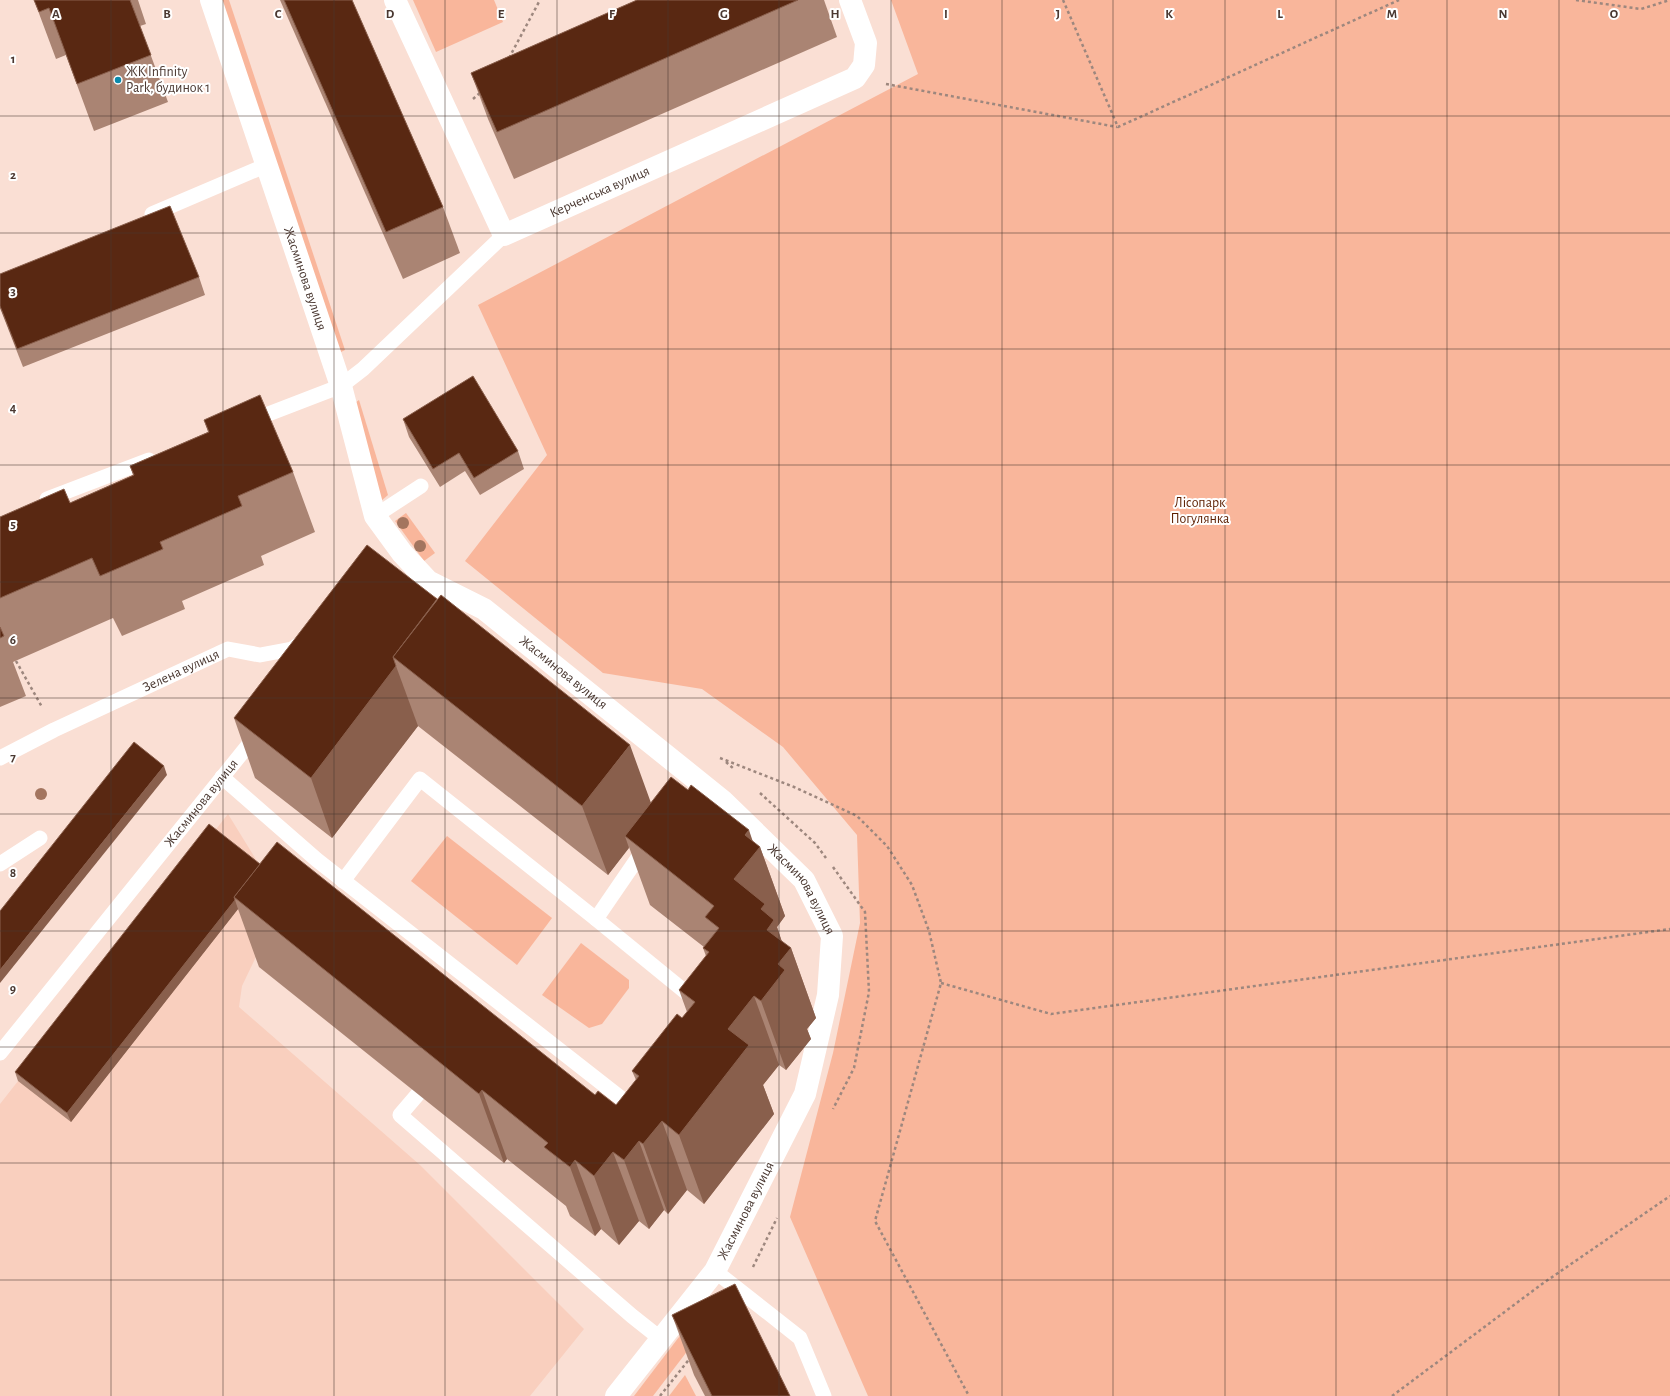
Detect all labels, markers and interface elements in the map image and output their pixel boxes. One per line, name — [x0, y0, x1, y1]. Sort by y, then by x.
text: A — [52, 8, 60, 21]
text: B — [163, 8, 171, 21]
text: C — [275, 8, 282, 21]
text: D — [386, 8, 395, 21]
text: E — [498, 8, 505, 21]
text: F — [609, 8, 616, 21]
text: G — [720, 8, 728, 21]
text: H — [830, 8, 840, 21]
text: I — [944, 8, 948, 21]
text: J — [1056, 8, 1060, 21]
text: K — [1165, 8, 1173, 21]
text: L — [1277, 8, 1283, 21]
text: M — [1387, 8, 1397, 21]
text: N — [1498, 8, 1508, 21]
text: O — [1610, 8, 1619, 21]
text: 1 — [11, 53, 15, 66]
place label: ЖК Infinity Park, будинок 1 — [126, 65, 210, 95]
marker: ЖК Infinity Park, будинок 1 — [113, 75, 123, 85]
street label: Керченська вулиця — [548, 164, 652, 221]
text: 2 — [10, 169, 16, 182]
street label: Жасминова вулиця — [281, 225, 329, 332]
text: 3 — [10, 285, 16, 298]
text: 4 — [10, 402, 17, 415]
park label: Лісопарк Погулянка — [1171, 496, 1230, 526]
text: 5 — [10, 518, 16, 531]
street label: Жасминова вулиця — [517, 633, 610, 712]
text: 6 — [10, 634, 16, 647]
street label: Зелена вулиця — [141, 647, 221, 695]
text: 7 — [10, 751, 16, 764]
street label: Жасминова вулиця — [162, 757, 241, 850]
street label: Жасминова вулиця — [765, 841, 837, 937]
text: 8 — [10, 867, 16, 880]
text: 9 — [10, 983, 16, 996]
street label: Жасминова вулиця — [715, 1160, 777, 1262]

